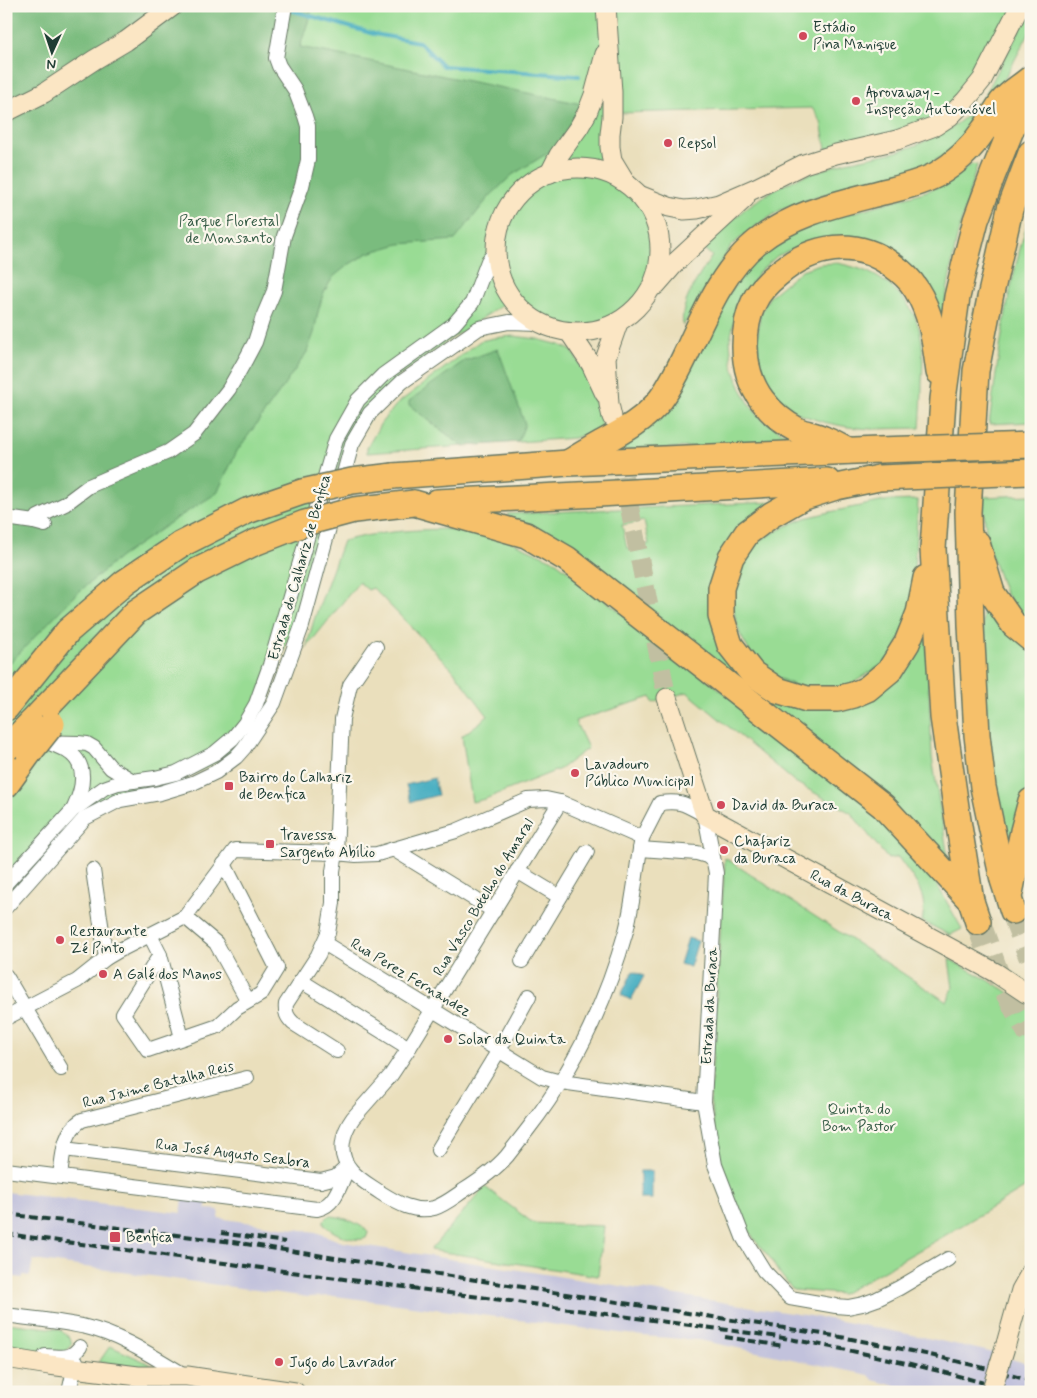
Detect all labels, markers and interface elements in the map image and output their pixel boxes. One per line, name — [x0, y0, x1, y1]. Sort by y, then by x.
place label: Estádio Pina Manique — [813, 18, 897, 55]
north arrow — [28, 28, 78, 78]
marker: Estádio Pina Manique — [797, 30, 809, 42]
text: N — [46, 55, 57, 73]
place label: Aprovaway - Inspeção Automóvel — [866, 83, 996, 120]
marker: Aprovaway - Inspeção Automóvel — [850, 95, 862, 107]
place label: Repsol — [678, 134, 716, 154]
marker: Repsol — [662, 137, 674, 149]
park label: Parque Florestal de Monsanto — [179, 212, 279, 249]
street label: Estrada do Calhariz de Benfica — [264, 472, 336, 663]
place label: Lavadouro Público Municipal — [585, 755, 694, 792]
marker: Lavadouro Público Municipal — [569, 767, 581, 779]
place label: Bairro do Calhariz de Benfica — [239, 768, 353, 805]
marker: Bairro do Calhariz de Benfica — [223, 780, 235, 792]
place label: David da Buraca — [731, 796, 838, 816]
marker: David da Buraca — [715, 799, 727, 811]
street label: Rua Vasco Botelho do Amaral — [429, 815, 539, 980]
place label: Travessa Sargento Abílio — [280, 826, 375, 864]
place label: Chafariz da Buraca — [734, 832, 797, 869]
marker: Travessa Sargento Abílio — [264, 838, 276, 850]
marker: Chafariz da Buraca — [718, 844, 730, 856]
street label: Rua da Buraca — [806, 865, 898, 927]
place label: Restaurante Zé Pinto — [70, 922, 147, 959]
marker: Restaurante Zé Pinto — [54, 934, 66, 946]
street label: Rua Perez Fernandez — [346, 934, 475, 1022]
street label: Estrada da Buraca — [697, 946, 723, 1065]
place label: A Galé dos Manos — [113, 965, 222, 985]
marker: A Galé dos Manos — [97, 968, 109, 980]
place label: Solar da Quinta — [458, 1030, 567, 1050]
marker: Solar da Quinta — [442, 1033, 454, 1045]
street label: Rua Jaime Batalha Reis — [81, 1056, 236, 1113]
park label: Quinta do Bom Pastor — [822, 1100, 896, 1137]
street label: Rua José Augusto Seabra — [154, 1135, 312, 1173]
place label: Benfica — [126, 1228, 173, 1248]
marker: Benfica — [108, 1230, 122, 1244]
place label: Jugo do Lavrador — [289, 1353, 397, 1374]
marker: Jugo do Lavrador — [273, 1356, 285, 1368]

